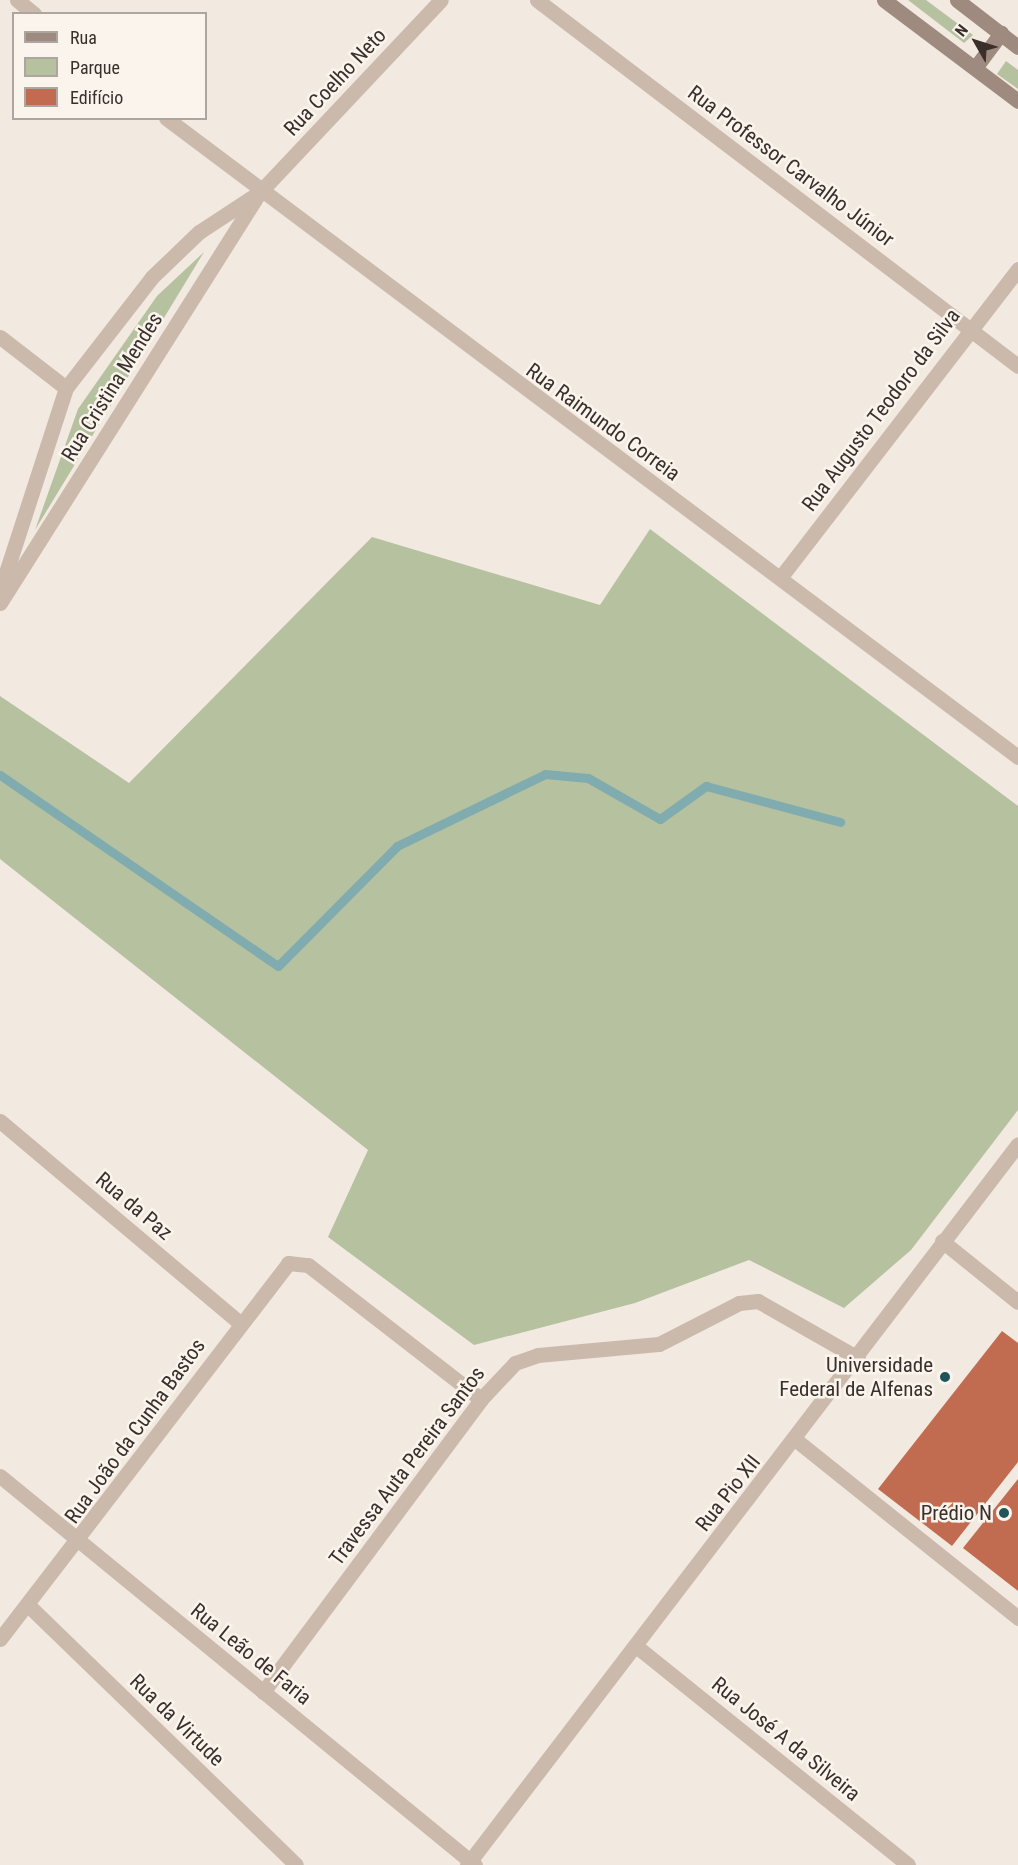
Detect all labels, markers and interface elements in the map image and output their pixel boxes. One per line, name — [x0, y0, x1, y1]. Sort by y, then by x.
legend — [12, 12, 207, 120]
north arrow — [946, 12, 1006, 72]
text: N — [951, 21, 972, 40]
street label: Rua Coelho Neto — [279, 23, 391, 141]
text: Rua — [70, 27, 97, 48]
text: Parque — [70, 57, 120, 78]
street label: Rua Professor Carvalho Júnior — [683, 80, 899, 252]
text: Edifício — [70, 87, 123, 108]
street label: Rua Augusto Teodoro da Silva — [797, 304, 965, 516]
street label: Rua Cristina Mendes — [56, 308, 168, 466]
street label: Rua Raimundo Correia — [521, 358, 685, 486]
street label: Rua da Paz — [91, 1167, 177, 1245]
street label: Rua João da Cunha Bastos — [60, 1334, 210, 1528]
place label: Universidade Federal de Alfenas — [779, 1352, 933, 1402]
street label: Travessa Auta Pereira Santos — [324, 1362, 490, 1570]
marker: Universidade Federal de Alfenas — [938, 1370, 952, 1384]
street label: Rua Pio XII — [690, 1450, 766, 1536]
place label: Prédio N — [921, 1500, 992, 1526]
marker: Prédio N — [997, 1506, 1011, 1520]
street label: Rua Leão de Faria — [186, 1598, 316, 1710]
street label: Rua da Virtude — [125, 1669, 229, 1771]
street label: Rua José A da Silveira — [707, 1671, 865, 1807]

